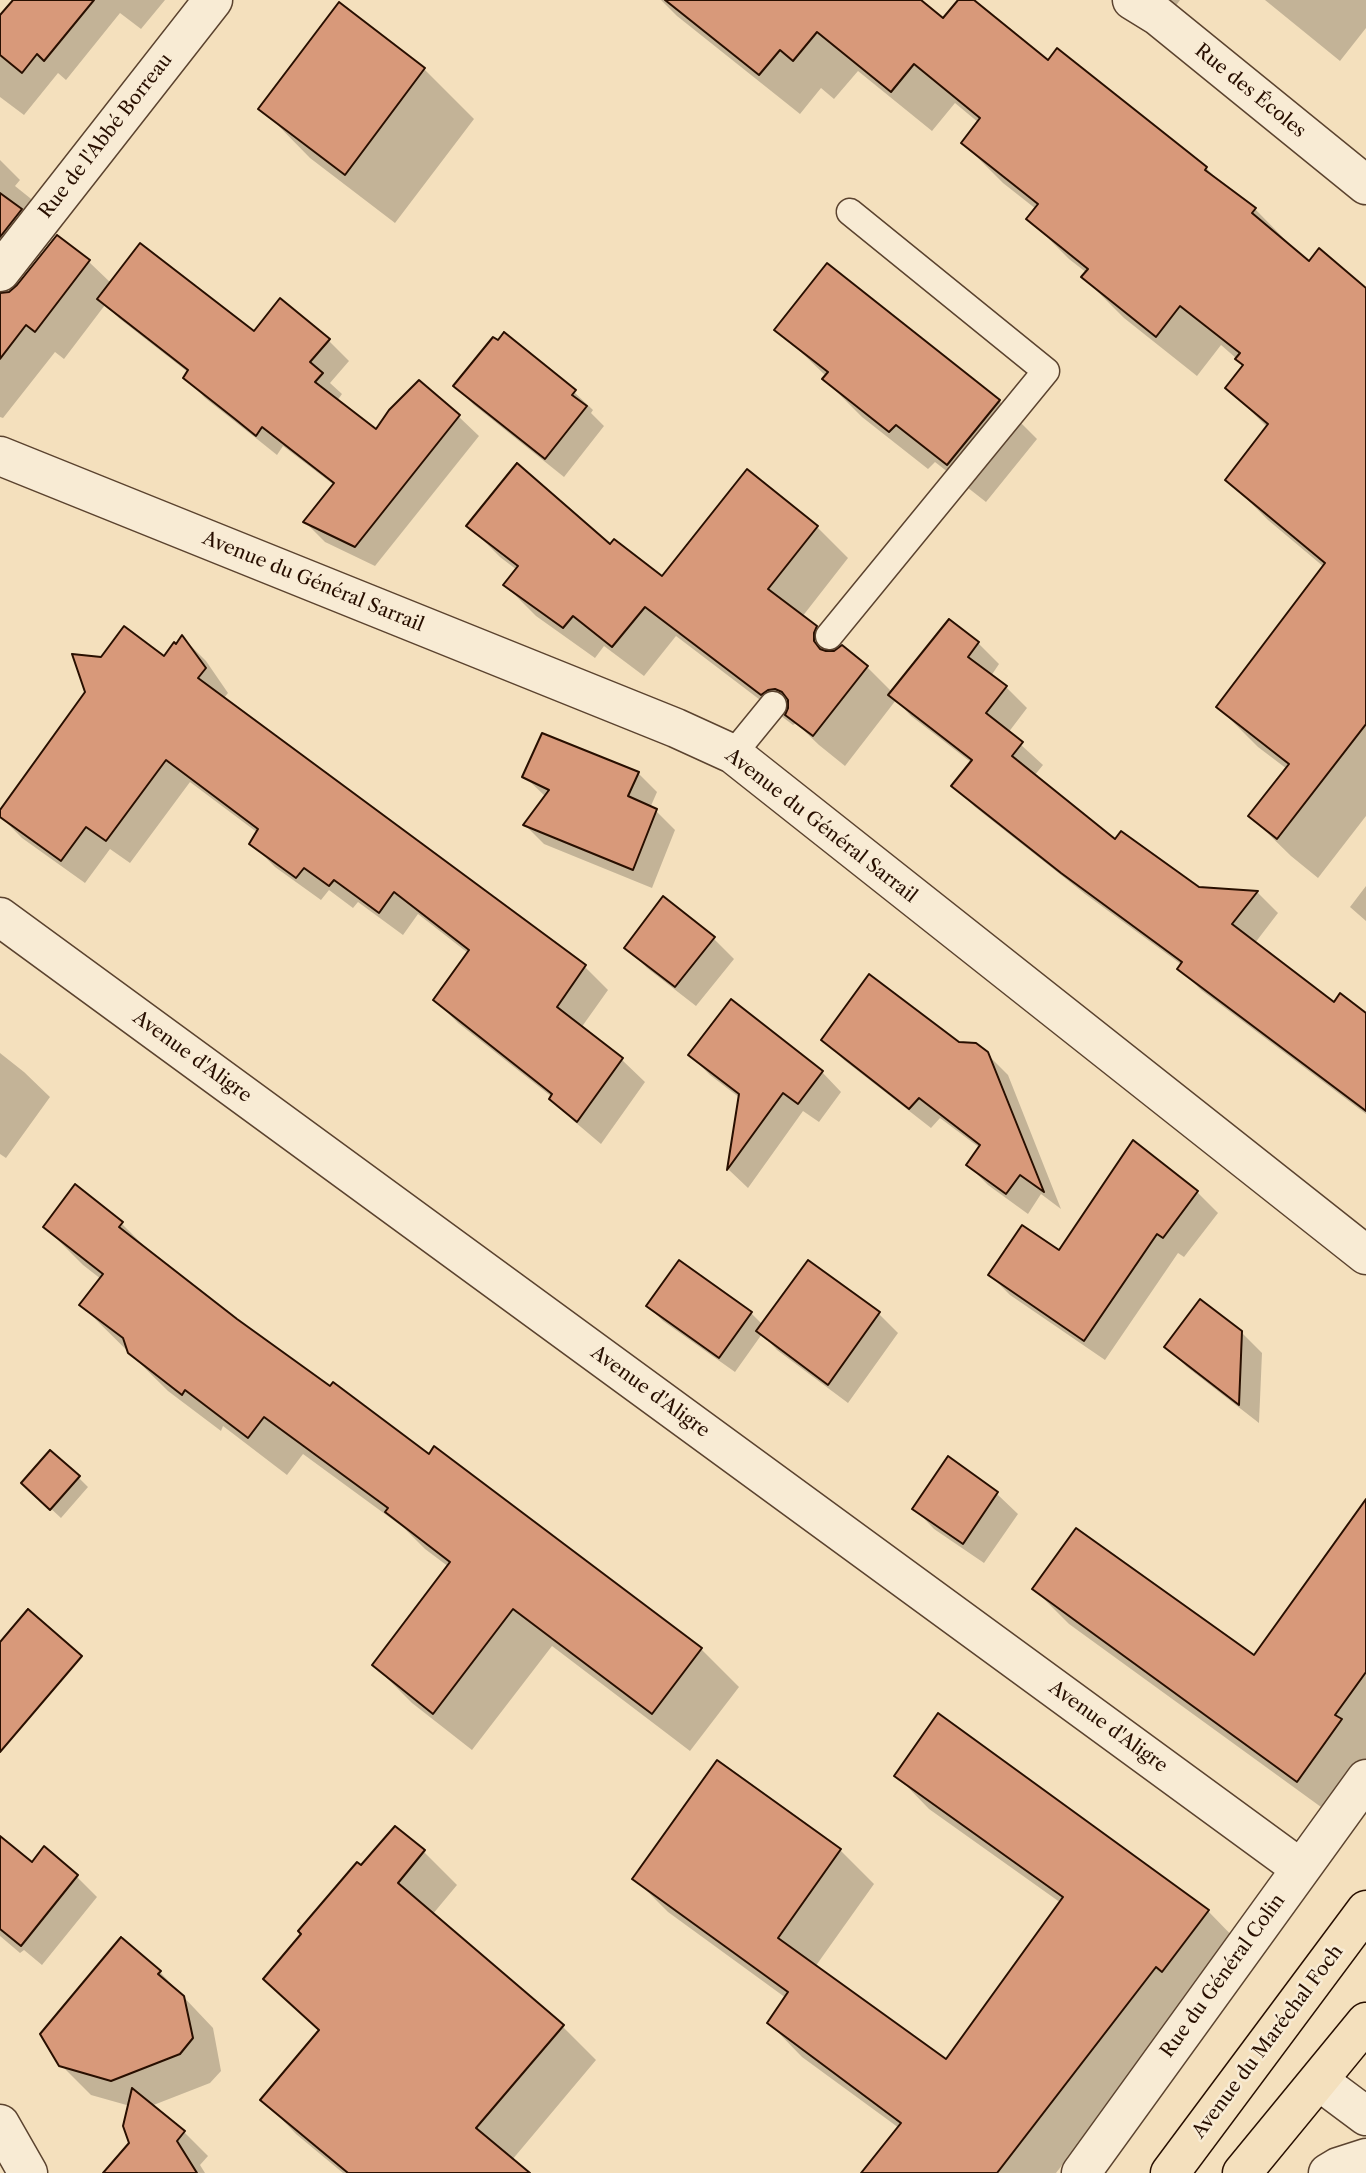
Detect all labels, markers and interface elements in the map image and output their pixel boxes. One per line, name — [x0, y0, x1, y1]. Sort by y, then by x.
street label: Rue des Écoles — [1190, 39, 1310, 143]
street label: Rue de l'Abbé Borreau — [35, 49, 177, 223]
street label: Avenue du Général Sarrail — [199, 527, 427, 637]
street label: Avenue du Général Sarrail — [721, 744, 921, 908]
street label: Avenue d'Aligre — [128, 1006, 256, 1108]
street label: Avenue d'Aligre — [586, 1341, 714, 1443]
street label: Avenue d'Aligre — [1044, 1676, 1172, 1778]
street label: Rue du Général Colin — [1156, 1890, 1290, 2062]
street label: Avenue du Maréchal Foch — [1188, 1941, 1348, 2143]

